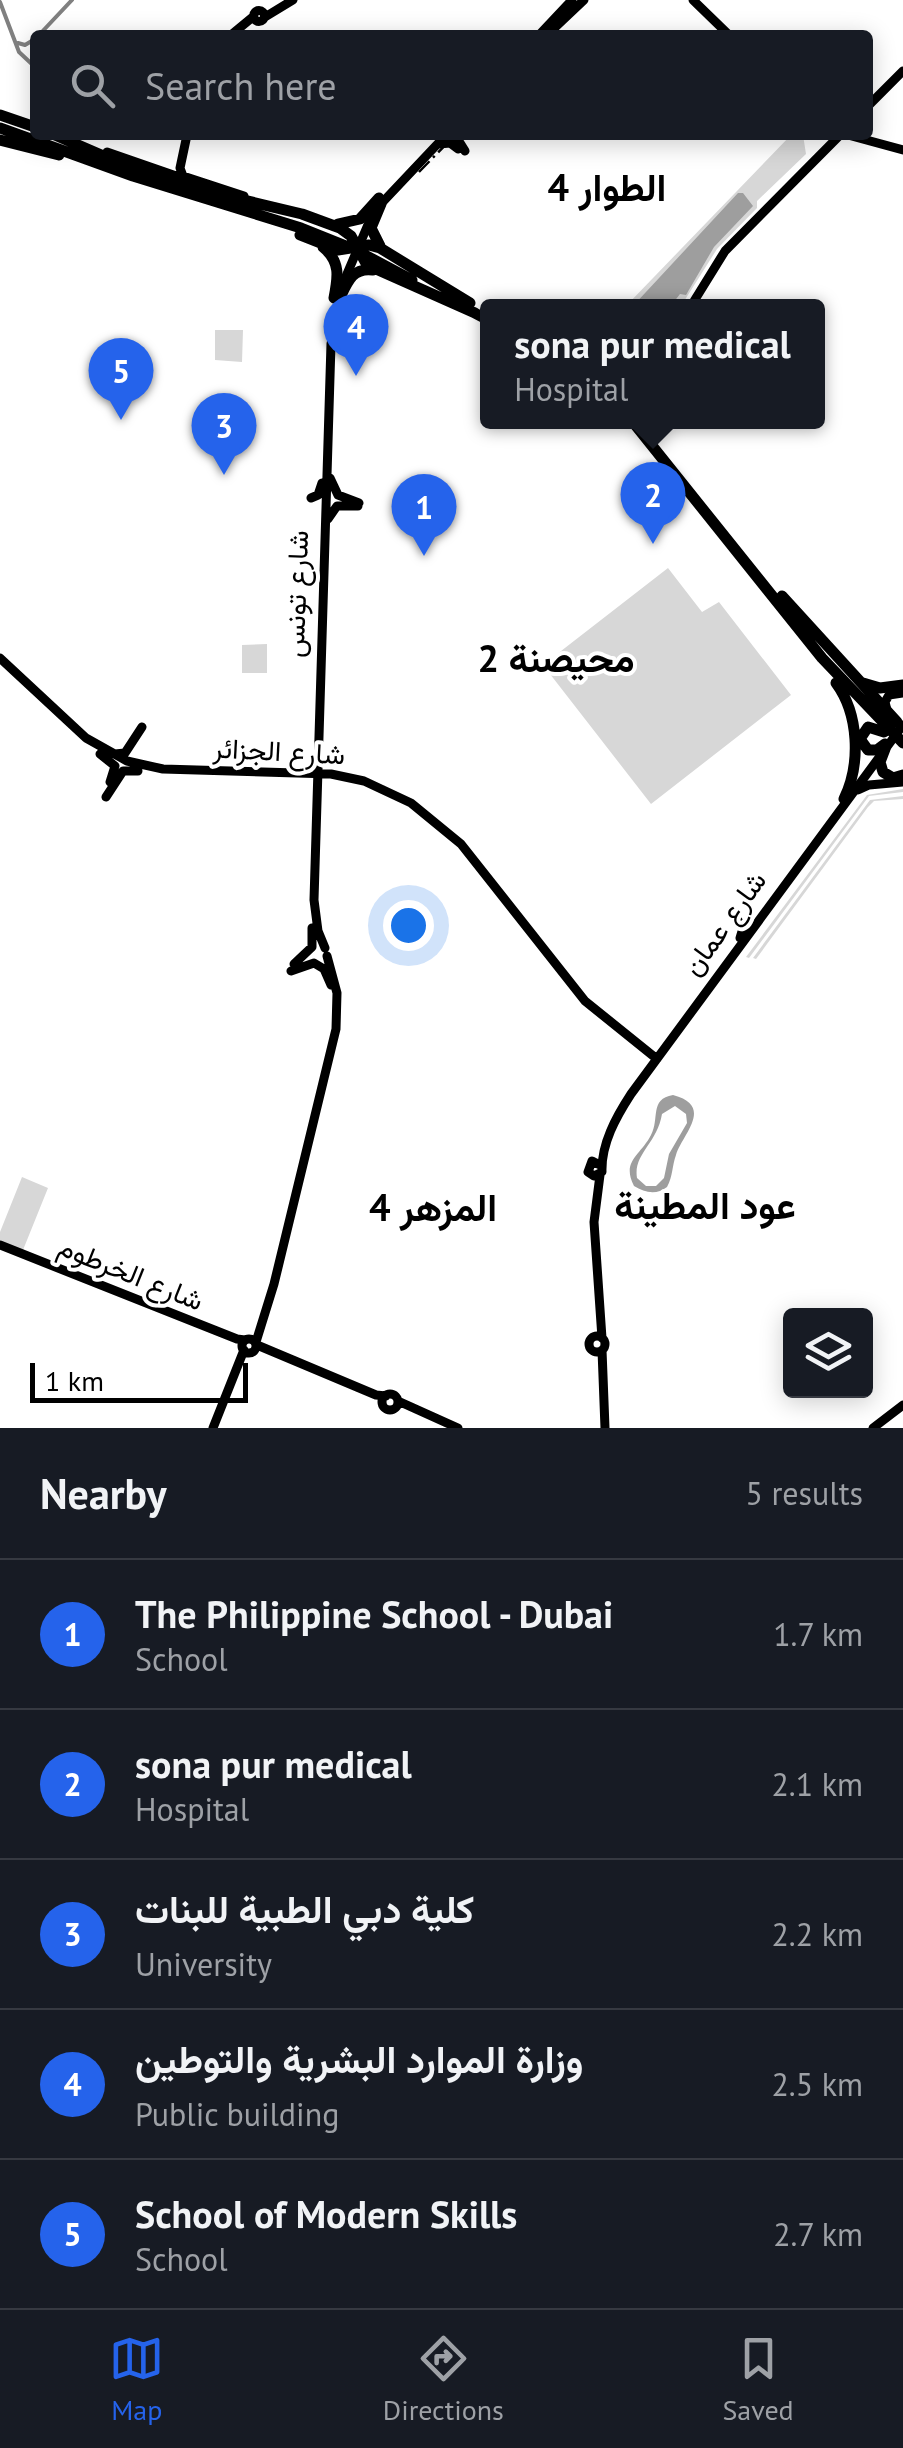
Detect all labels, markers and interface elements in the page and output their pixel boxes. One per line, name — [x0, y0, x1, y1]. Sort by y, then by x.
search box — [30, 30, 873, 140]
icon: search — [65, 58, 120, 113]
text: Search here — [145, 61, 337, 110]
district label: الطوار 4 — [548, 162, 666, 212]
pin: 4 — [324, 294, 388, 376]
popup — [480, 299, 825, 429]
text: sona pur medical — [514, 319, 791, 368]
pin: 5 — [88, 338, 154, 420]
text: Hospital — [514, 368, 628, 410]
pin: 3 — [192, 392, 256, 475]
pin: 2 — [620, 462, 686, 544]
pin: 1 — [392, 474, 456, 556]
street label: شارع تونس — [275, 530, 317, 658]
district label: محيصنة 2 — [477, 633, 635, 682]
street label: شارع الجزائر — [211, 729, 346, 773]
street label: شارع عمان — [673, 863, 775, 983]
your location — [383, 900, 434, 951]
district label: عود المطينة — [614, 1180, 796, 1230]
district label: المزهر 4 — [369, 1182, 497, 1232]
street label: شارع الخرطوم — [53, 1227, 209, 1319]
map controls — [783, 1308, 873, 1398]
button: layers — [783, 1308, 873, 1398]
scale bar — [30, 1358, 248, 1402]
text: 1 km — [45, 1362, 104, 1399]
text: Nearby — [40, 1466, 167, 1521]
text: 5 results — [745, 1472, 863, 1514]
text: The Philippine School - Dubai — [135, 1589, 613, 1638]
text: 1 — [63, 1613, 82, 1655]
text: 1.7 km — [773, 1613, 863, 1655]
text: School — [135, 1638, 228, 1680]
text: sona pur medical — [135, 1739, 412, 1788]
text: 2 — [63, 1763, 82, 1805]
text: 2.1 km — [771, 1763, 863, 1805]
text: Hospital — [135, 1788, 249, 1830]
text: كلية دبي الطبية للبنات — [135, 1884, 474, 1933]
text: 3 — [63, 1913, 82, 1955]
text: 2.2 km — [771, 1913, 863, 1955]
text: University — [135, 1943, 272, 1985]
text: وزارة الموارد البشرية والتوطين — [135, 2034, 583, 2083]
text: 4 — [63, 2063, 82, 2105]
text: 2.5 km — [771, 2063, 863, 2105]
text: Public building — [135, 2093, 339, 2135]
text: School of Modern Skills — [135, 2189, 517, 2238]
text: 5 — [63, 2213, 82, 2255]
text: 2.7 km — [773, 2213, 863, 2255]
text: School — [135, 2238, 228, 2280]
tab: Map — [109, 2331, 164, 2428]
tab: Directions — [383, 2331, 504, 2428]
tab: Saved — [722, 2331, 794, 2428]

